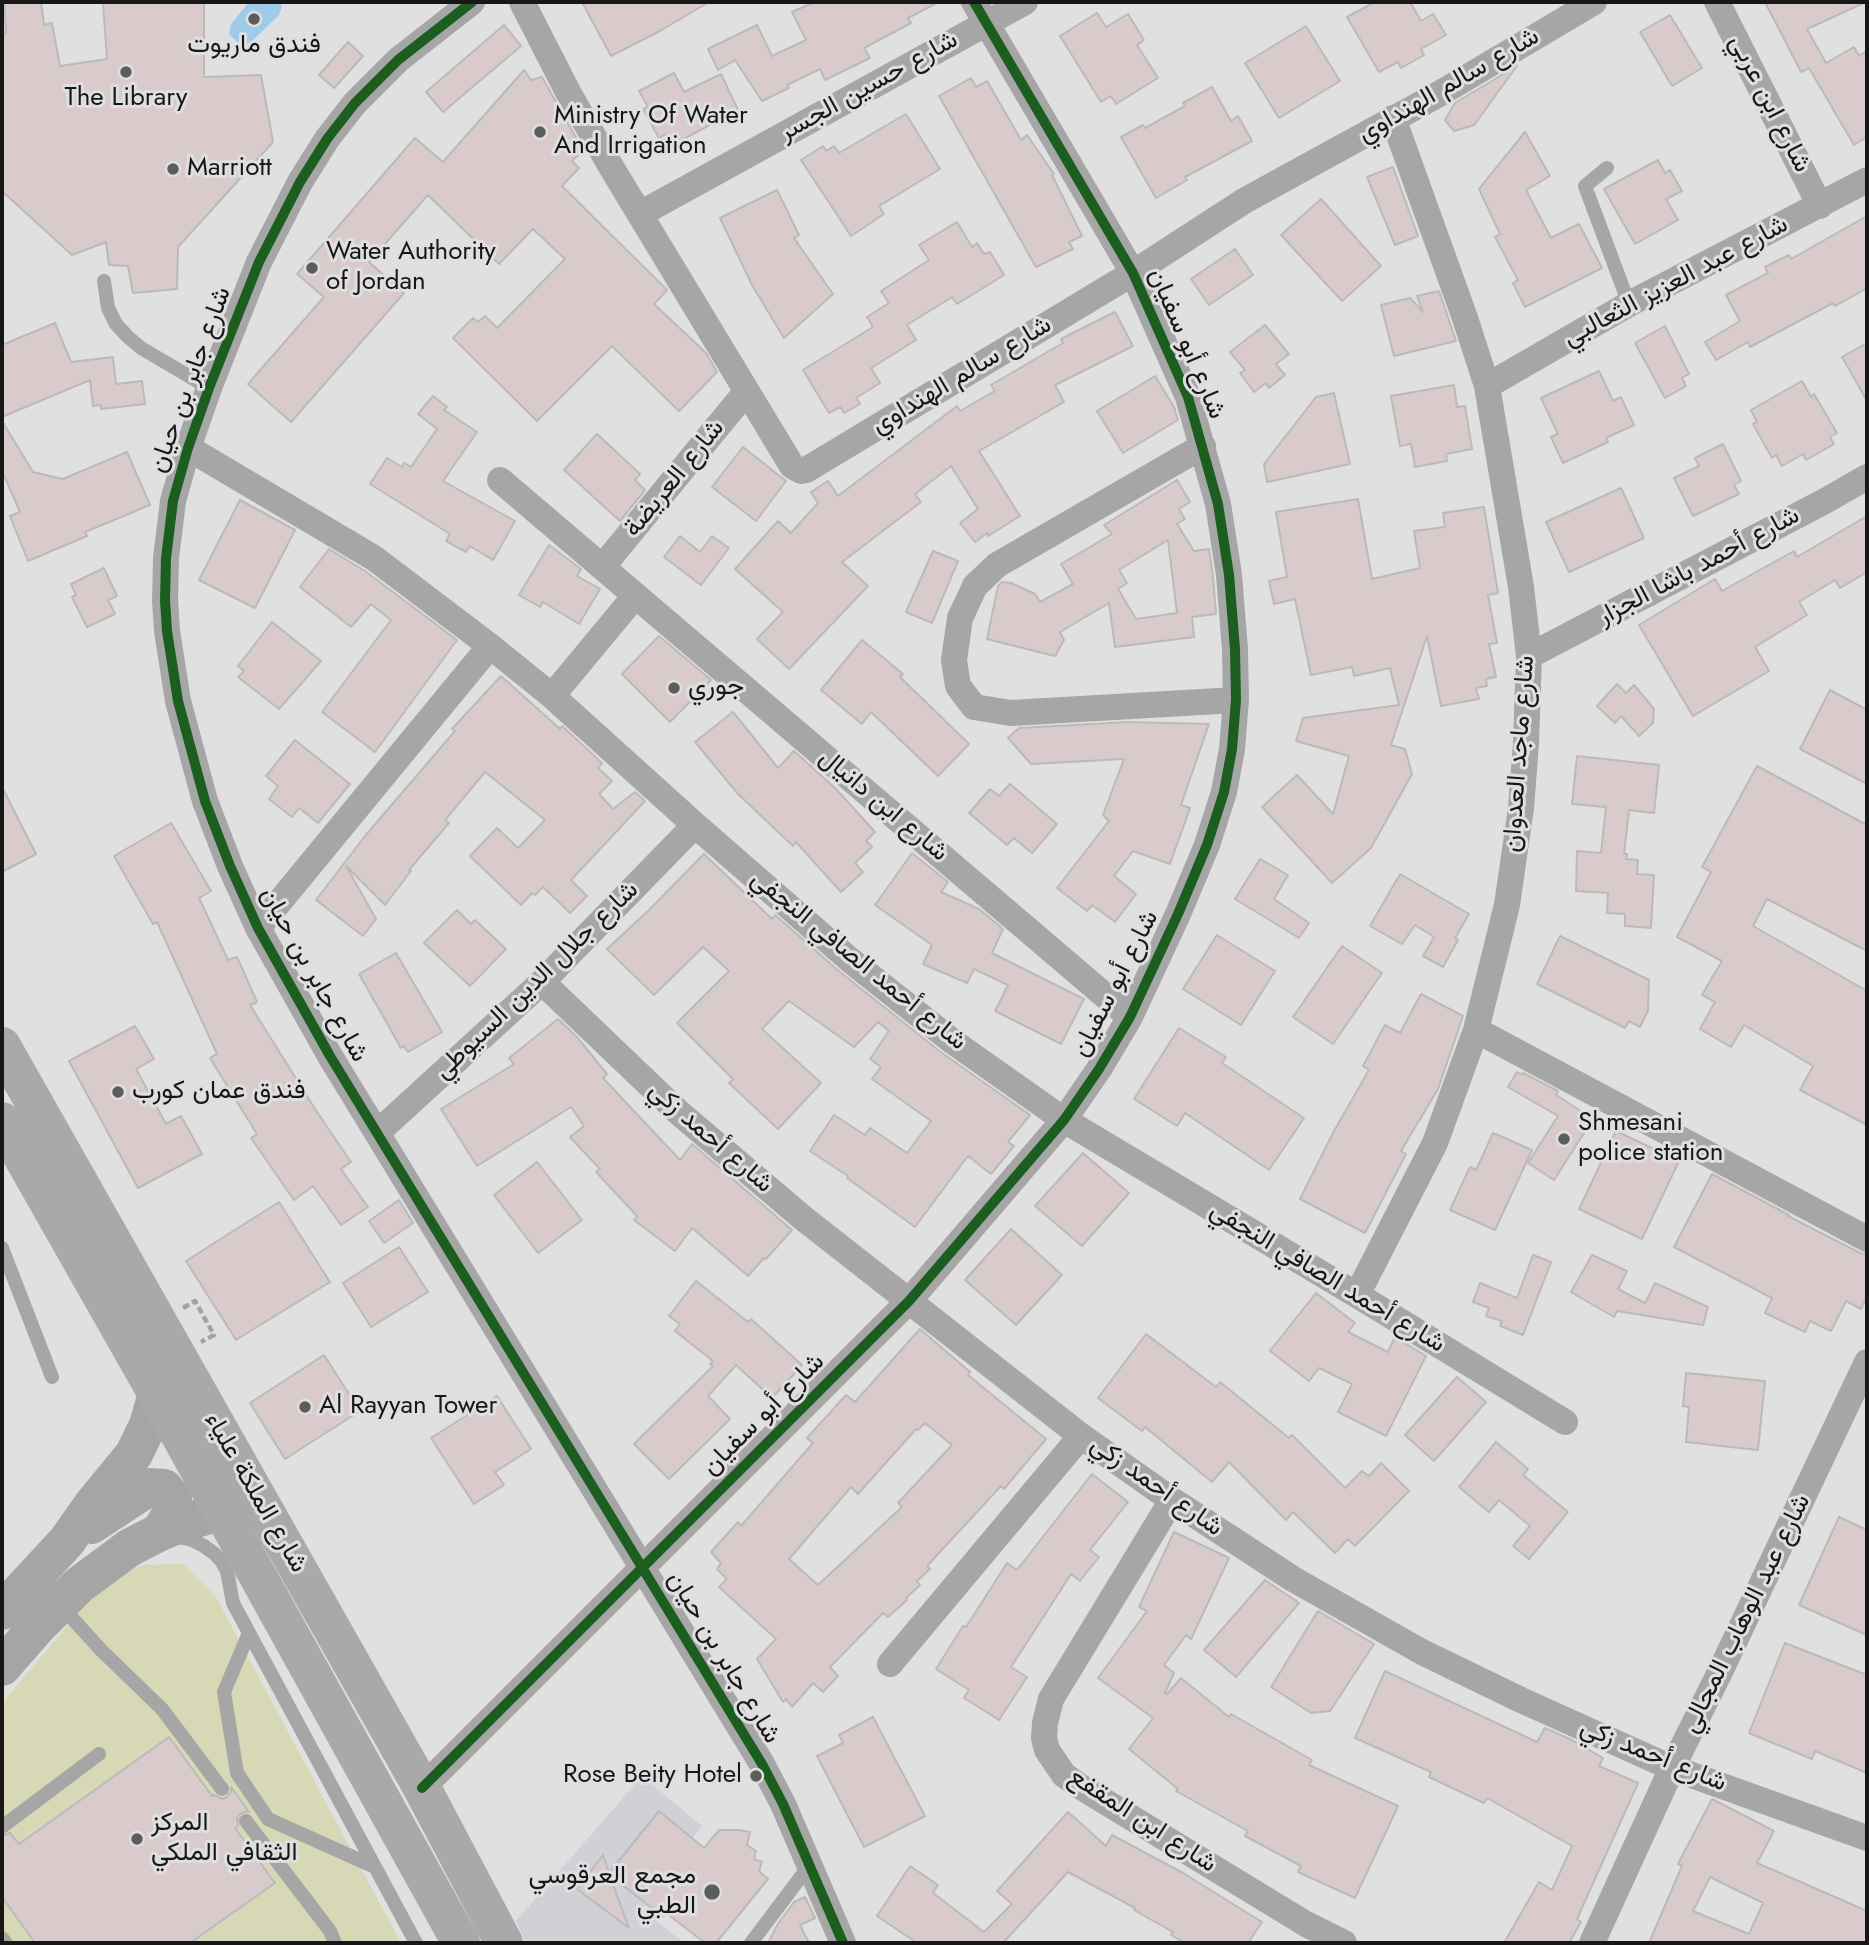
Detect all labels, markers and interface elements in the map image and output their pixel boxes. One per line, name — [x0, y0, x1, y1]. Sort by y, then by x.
marker: فندق ماريوت — [246, 11, 262, 27]
street label: شارع سالم الهنداوي — [1353, 21, 1545, 151]
street label: شارع حسين الجسر — [774, 25, 964, 149]
place label: فندق ماريوت — [187, 30, 321, 62]
street label: شارع ابن عربي — [1721, 30, 1817, 178]
marker: The Library — [118, 64, 134, 80]
place label: The Library — [65, 83, 187, 115]
place label: Ministry Of Water And Irrigation — [554, 101, 748, 162]
marker: Ministry Of Water And Irrigation — [532, 124, 548, 140]
place label: Marriott — [187, 153, 272, 185]
marker: Marriott — [165, 161, 181, 177]
street label: شارع عبد العزيز الثعالبي — [1558, 210, 1794, 354]
place label: Water Authority of Jordan — [326, 237, 496, 298]
marker: Water Authority of Jordan — [304, 260, 320, 276]
street label: شارع أبو سفيان — [1140, 264, 1232, 424]
street label: شارع جابر بن حيان — [143, 283, 239, 477]
street label: شارع سالم الهنداوي — [866, 310, 1058, 442]
street label: شارع العريضة — [618, 414, 732, 544]
street label: شارع أحمد باشا الجزار — [1593, 501, 1805, 633]
street label: شارع ماجد العدوان — [1498, 655, 1542, 853]
place label: جوري — [688, 672, 744, 704]
marker: جوري — [666, 680, 682, 696]
street label: شارع ابن دانيال — [812, 743, 954, 869]
street label: شارع أحمد الصافي النجفي — [744, 864, 972, 1058]
street label: شارع جلال الدين السيوطي — [428, 875, 646, 1087]
street label: شارع جابر بن حيان — [252, 882, 374, 1068]
street label: شارع أبو سفيان — [1066, 905, 1166, 1063]
street label: شارع أحمد زكي — [641, 1075, 779, 1201]
place label: فندق عمان كورب — [132, 1076, 306, 1108]
marker: فندق عمان كورب — [110, 1084, 126, 1100]
place label: Shmesani police station — [1578, 1108, 1723, 1170]
marker: Shmesani police station — [1556, 1131, 1572, 1147]
street label: شارع أحمد الصافي النجفي — [1204, 1195, 1450, 1361]
street label: شارع أبو سفيان — [696, 1347, 832, 1483]
place label: Al Rayyan Tower — [319, 1391, 497, 1423]
marker: Al Rayyan Tower — [297, 1399, 313, 1415]
street label: شارع الملكة علياء — [197, 1407, 313, 1579]
street label: شارع أحمد زكي — [1084, 1430, 1228, 1544]
street label: شارع عبد الوهاب المجالي — [1676, 1489, 1818, 1739]
street label: شارع جابر بن حيان — [659, 1566, 787, 1750]
street label: شارع أحمد زكي — [1575, 1713, 1731, 1799]
place label: Rose Beity Hotel — [563, 1760, 742, 1792]
street label: شارع ابن المقفع — [1062, 1762, 1222, 1880]
marker: Rose Beity Hotel — [748, 1768, 764, 1784]
place label: المركز الثقافي الملكي — [151, 1808, 298, 1870]
marker: المركز الثقافي الملكي — [129, 1831, 145, 1847]
place label: مجمع العرقوسي الطبي — [529, 1861, 696, 1923]
marker: مجمع العرقوسي الطبي — [702, 1882, 722, 1902]

